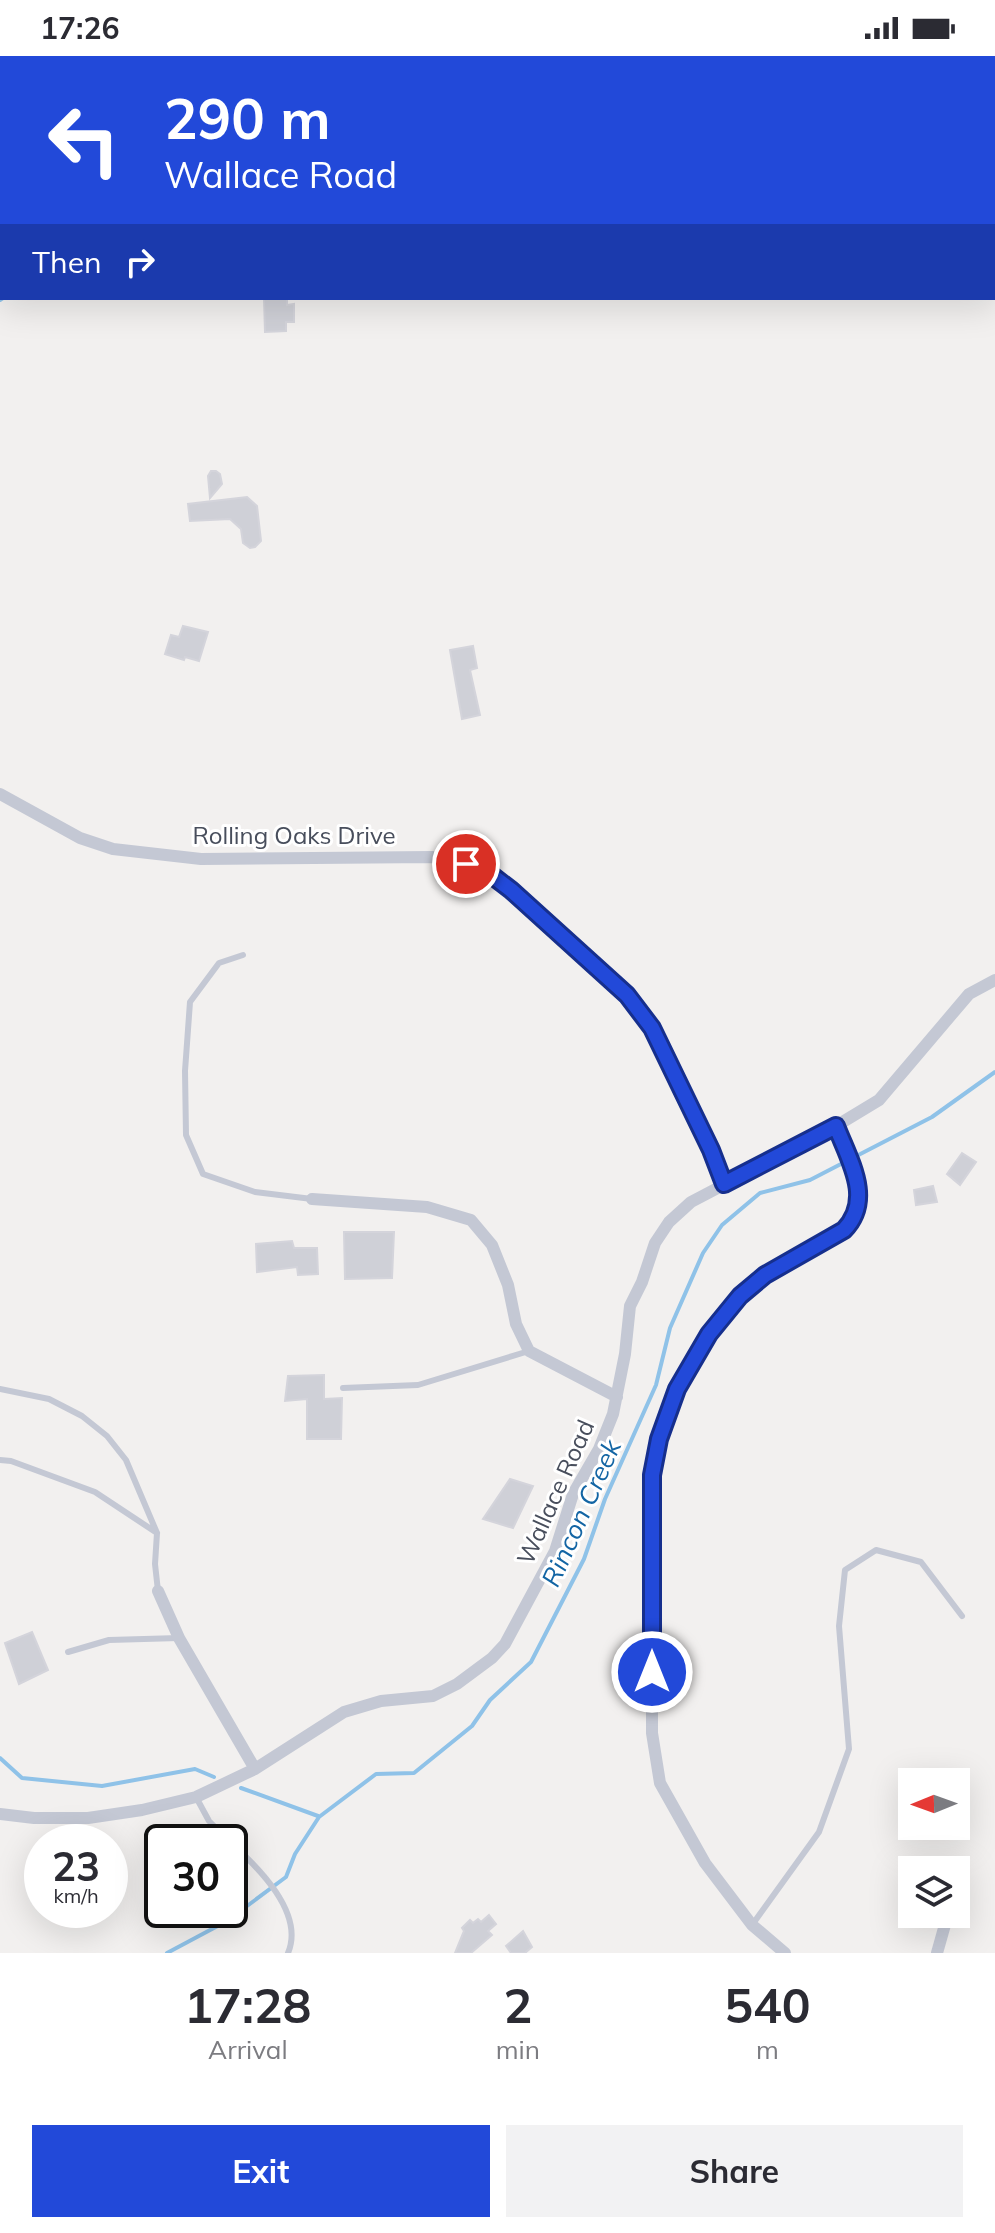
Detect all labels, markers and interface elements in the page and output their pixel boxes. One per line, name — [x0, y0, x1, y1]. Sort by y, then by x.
text: 17:26 — [40, 9, 119, 47]
text: 290 m — [164, 83, 331, 153]
icon: left — [32, 88, 136, 192]
text: Wallace Road — [164, 152, 397, 197]
icon: right — [118, 240, 162, 284]
text: Then — [32, 243, 102, 281]
street label: Rolling Oaks Drive — [192, 820, 396, 850]
pin — [432, 830, 500, 898]
icon: arrive — [444, 842, 488, 886]
street label: Wallace Road — [510, 1415, 600, 1569]
water label: Rincon Creek — [534, 1434, 628, 1592]
position arrow — [610, 1630, 694, 1714]
north arrow — [898, 1768, 970, 1840]
map controls — [898, 1768, 970, 1928]
speed limit sign: 30 — [144, 1824, 248, 1928]
text: 23 — [52, 1841, 100, 1891]
button: layers — [898, 1856, 970, 1928]
text: km/h — [53, 1883, 99, 1908]
text: 17:28 — [184, 1975, 311, 2035]
text: 2 — [503, 1975, 532, 2035]
text: 540 — [724, 1975, 811, 2035]
text: Arrival — [208, 2033, 288, 2066]
text: min — [496, 2033, 540, 2066]
text: m — [756, 2033, 779, 2066]
button: Exit — [32, 2125, 490, 2217]
button: Share — [506, 2125, 963, 2217]

